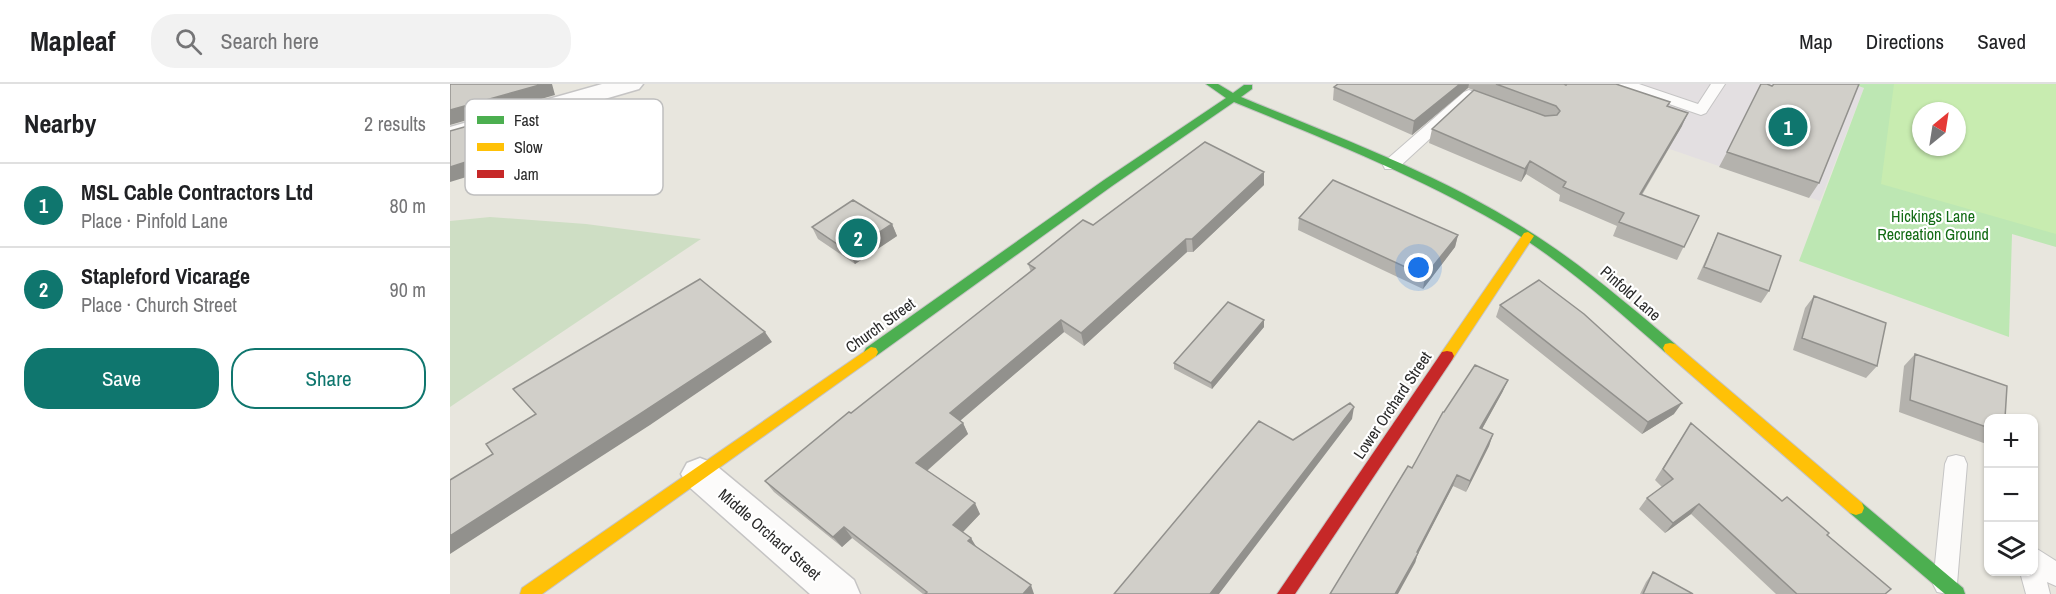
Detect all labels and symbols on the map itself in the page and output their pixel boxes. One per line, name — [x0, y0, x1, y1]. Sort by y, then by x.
legend — [465, 99, 663, 195]
north arrow — [1912, 102, 1966, 156]
pin: 1 — [1768, 104, 1808, 150]
text: Fast — [514, 109, 539, 131]
text: Slow — [514, 136, 543, 158]
text: Jam — [514, 163, 539, 185]
park label: Hickings Lane Recreation Ground — [1877, 205, 1989, 245]
pin: 2 — [838, 216, 878, 260]
your location — [1404, 253, 1433, 282]
street label: Pinfold Lane — [1596, 261, 1666, 325]
street label: Church Street — [841, 292, 919, 358]
street label: Lower Orchard Street — [1348, 347, 1436, 463]
street label: Middle Orchard Street — [714, 483, 826, 585]

